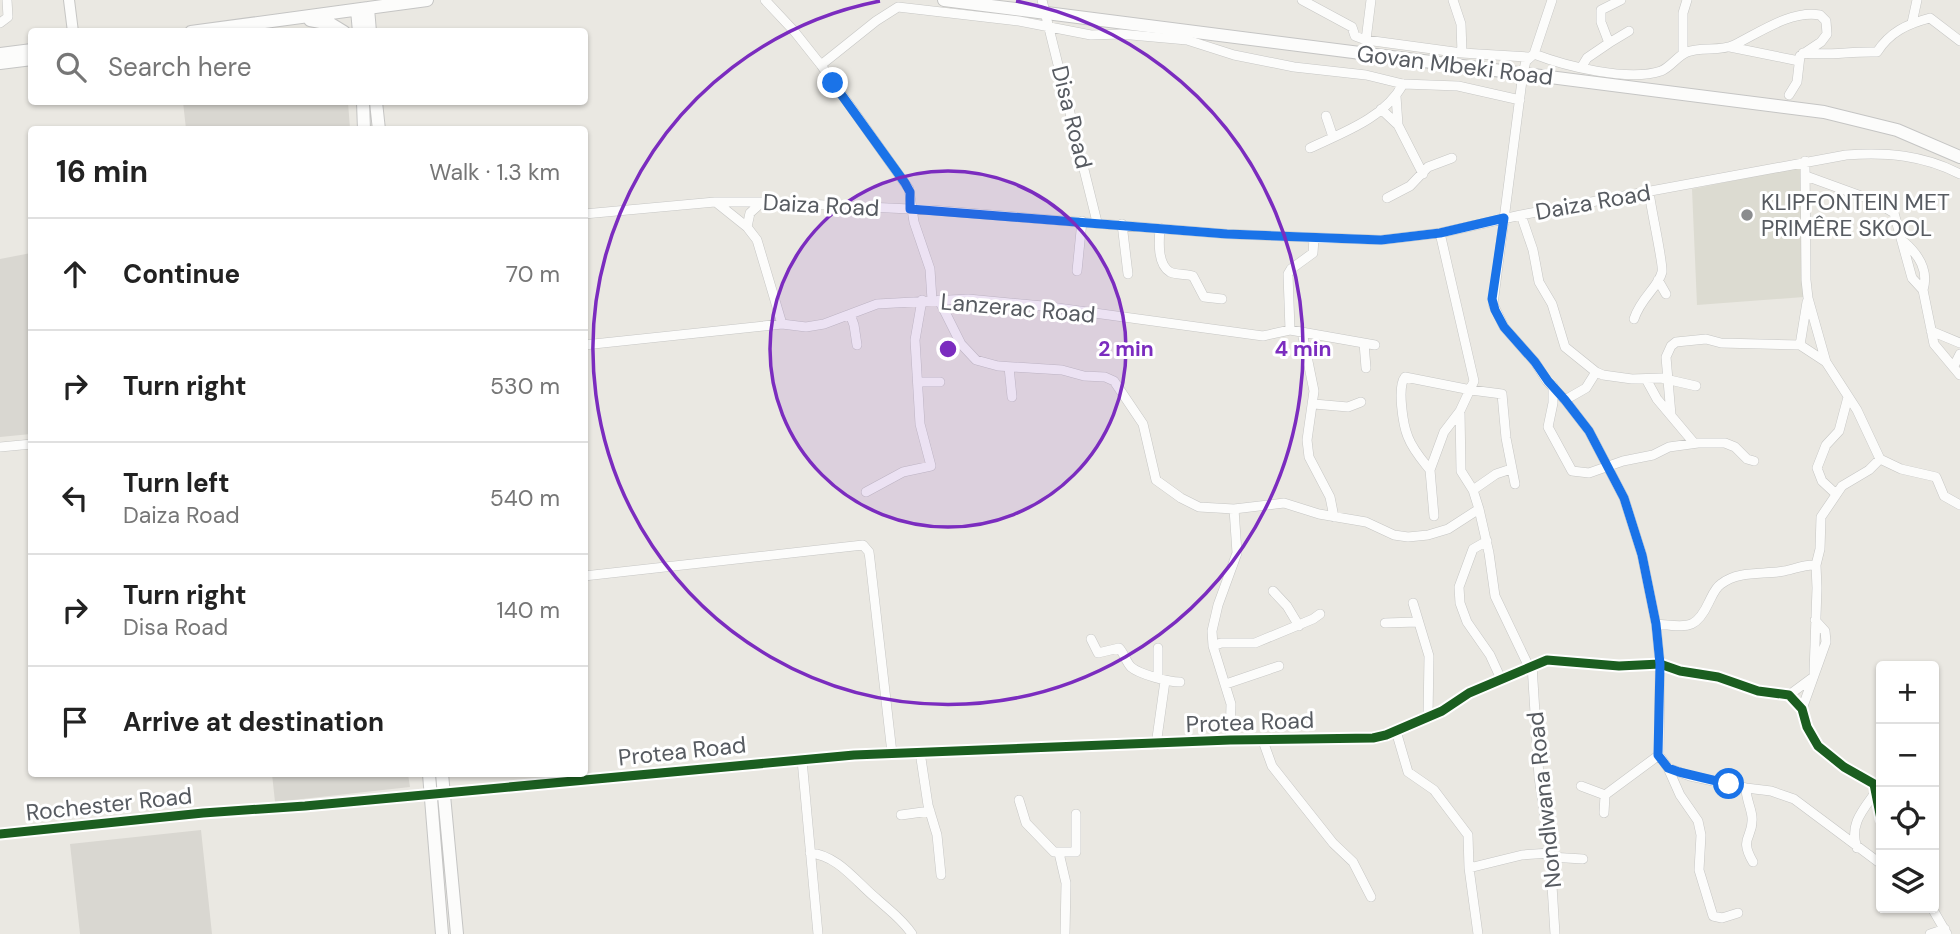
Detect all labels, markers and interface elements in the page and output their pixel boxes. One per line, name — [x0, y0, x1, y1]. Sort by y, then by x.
search box — [28, 28, 588, 105]
street label: Govan Mbeki Road — [1355, 38, 1555, 92]
icon: search — [52, 48, 90, 86]
text: Search here — [108, 50, 251, 84]
street label: Disa Road — [1045, 62, 1099, 172]
route end — [817, 67, 848, 98]
text: 16 min — [56, 152, 148, 191]
text: Walk · 1.3 km — [429, 157, 560, 187]
street label: Daiza Road — [1533, 177, 1653, 227]
street label: Daiza Road — [762, 187, 880, 223]
place label: KLIPFONTEIN MET PRIMÊRE SKOOL — [1761, 187, 1950, 243]
marker: KLIPFONTEIN MET PRIMÊRE SKOOL — [1739, 207, 1755, 223]
icon: ahead — [56, 255, 94, 293]
text: Continue — [123, 257, 240, 291]
text: 70 m — [506, 259, 560, 289]
street label: Lanzerac Road — [939, 286, 1097, 330]
text: 2 min — [1098, 335, 1154, 363]
text: 4 min — [1274, 335, 1332, 363]
centre of rings — [936, 337, 960, 361]
icon: right — [56, 367, 94, 405]
text: Turn right — [123, 369, 247, 403]
text: 530 m — [490, 371, 560, 401]
text: Turn left — [123, 466, 230, 500]
icon: left — [56, 479, 94, 517]
text: 540 m — [490, 483, 560, 513]
text: Daiza Road — [123, 500, 240, 530]
text: Turn right — [123, 578, 247, 612]
icon: right — [56, 591, 94, 629]
text: 140 m — [497, 595, 560, 625]
text: Disa Road — [123, 612, 228, 642]
map controls — [1876, 661, 1939, 913]
button: + — [1876, 661, 1939, 724]
icon: arrive — [56, 703, 94, 741]
text: Arrive at destination — [123, 705, 384, 739]
street label: Protea Road — [1185, 705, 1315, 739]
street label: Nondlwana Road — [1520, 710, 1568, 890]
button: − — [1876, 724, 1939, 787]
street label: Protea Road — [617, 729, 747, 773]
route start — [1713, 768, 1744, 799]
street label: Rochester Road — [24, 780, 194, 828]
button: locate — [1876, 787, 1939, 850]
button: layers — [1876, 850, 1939, 913]

